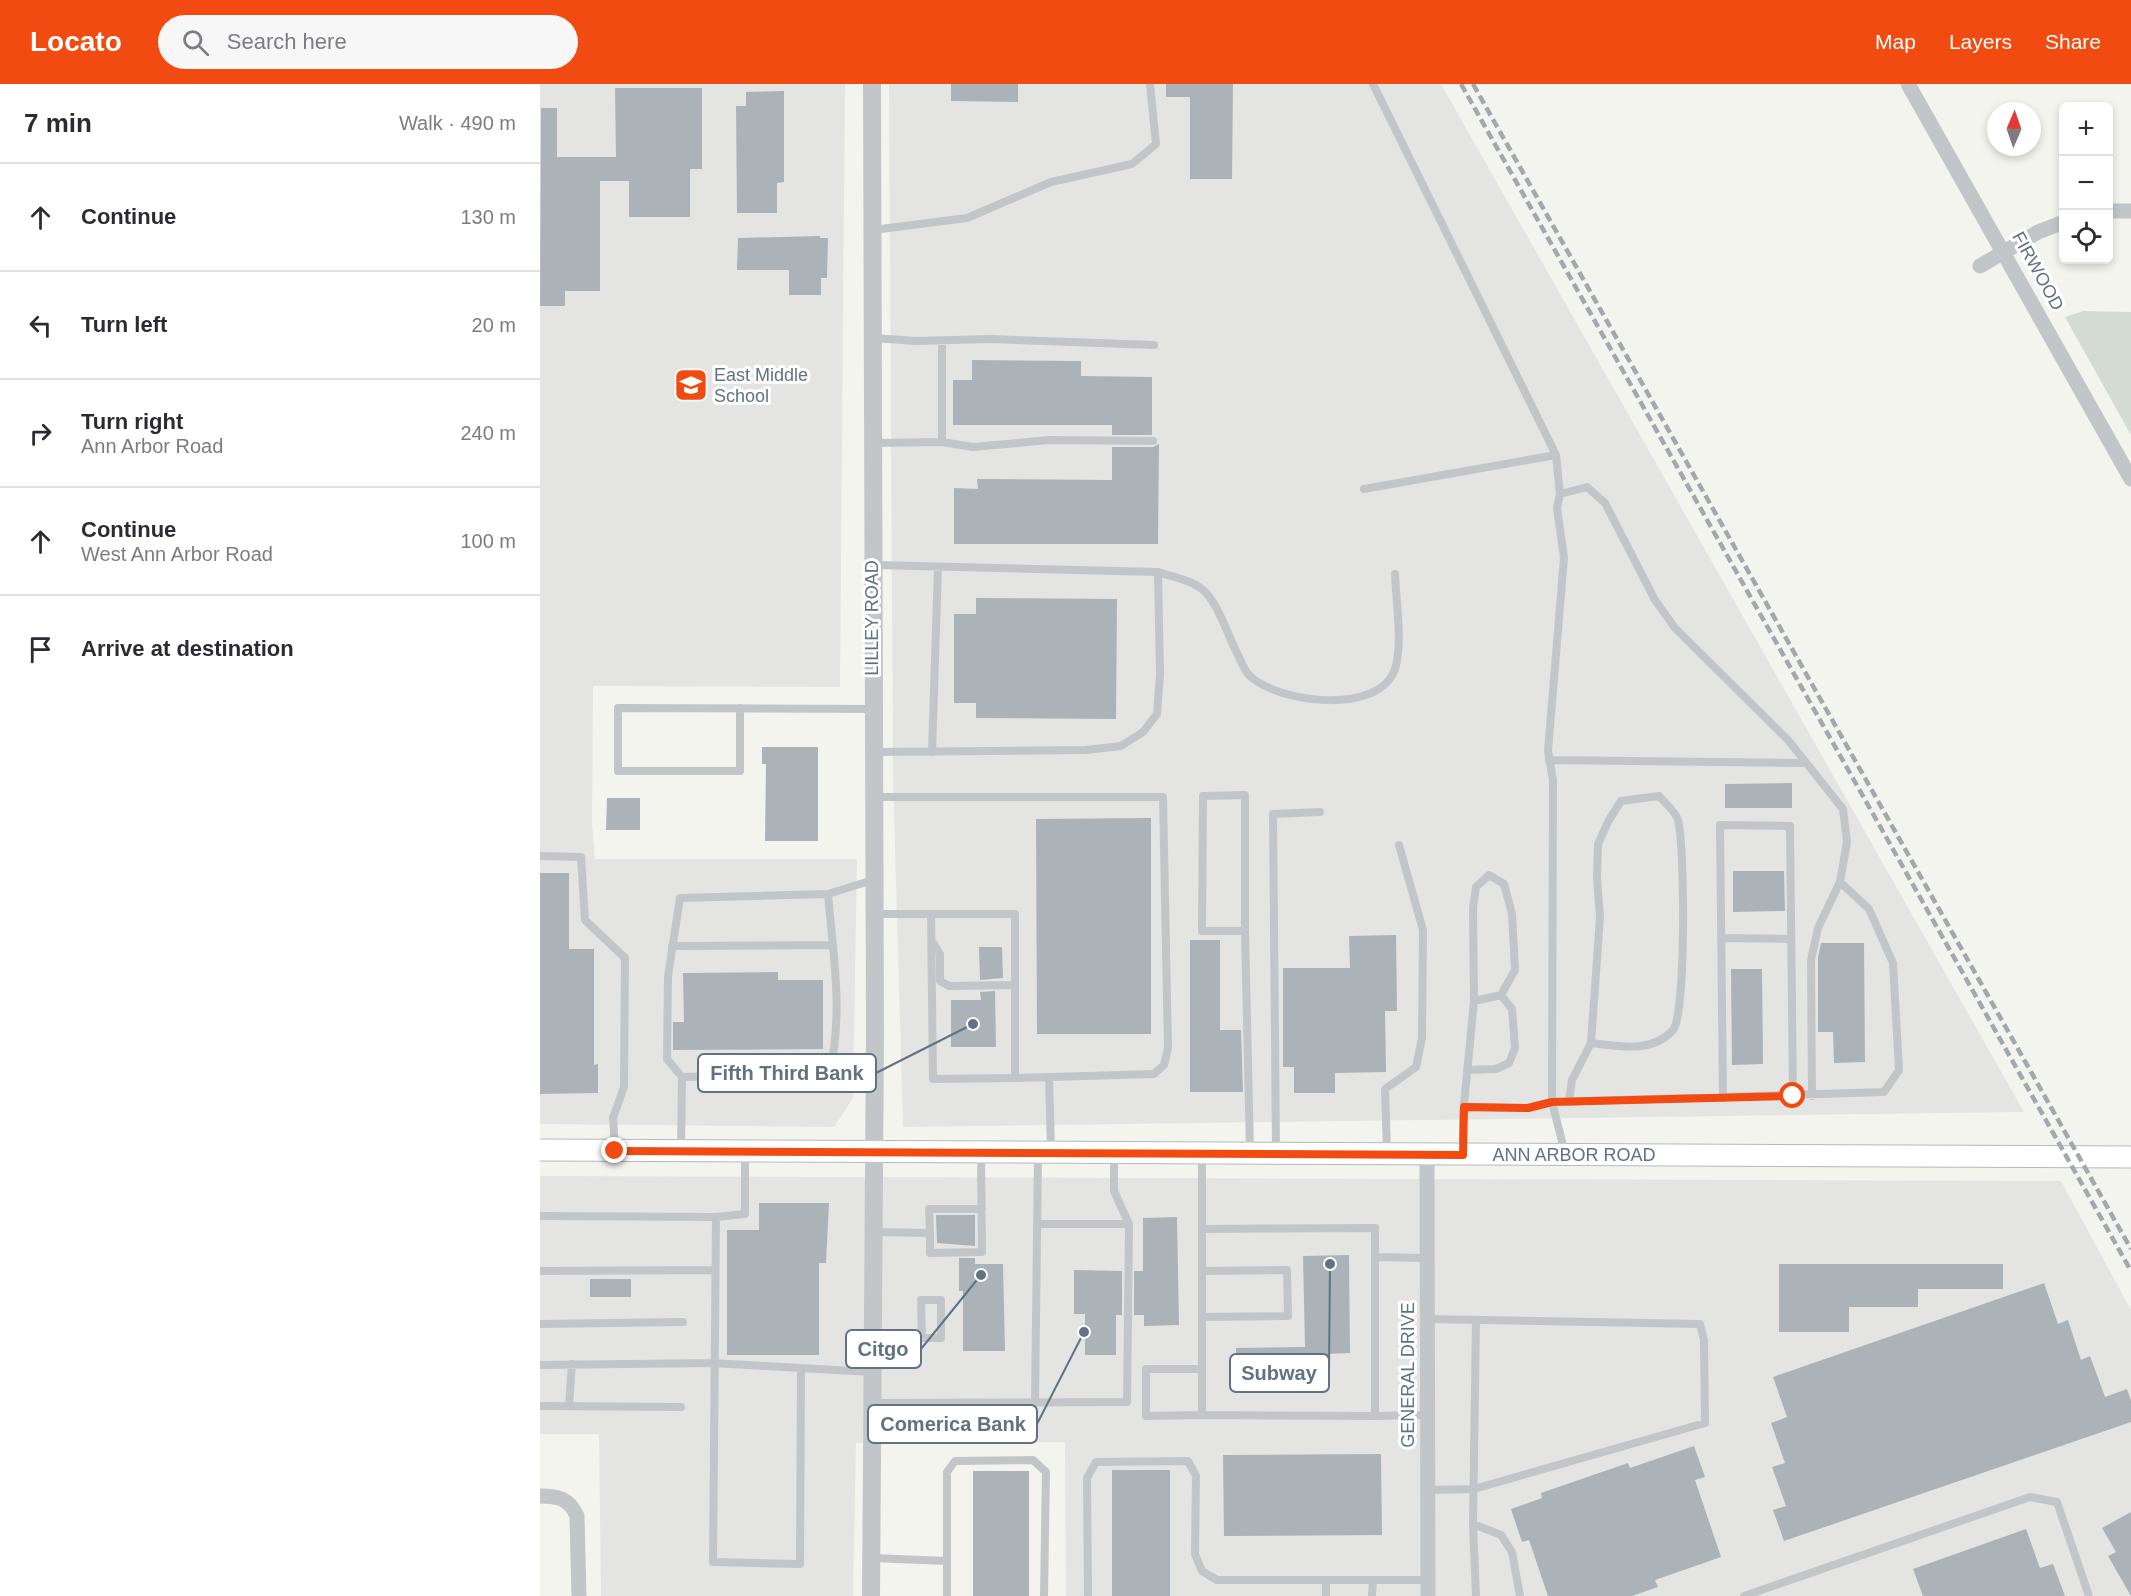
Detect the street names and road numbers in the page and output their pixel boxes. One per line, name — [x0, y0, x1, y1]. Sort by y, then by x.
street label: FIRWOOD — [2008, 228, 2068, 314]
street label: LILLEY ROAD — [862, 560, 882, 676]
street label: ANN ARBOR ROAD — [1492, 1145, 1656, 1165]
street label: GENERAL DRIVE — [1398, 1302, 1418, 1448]

